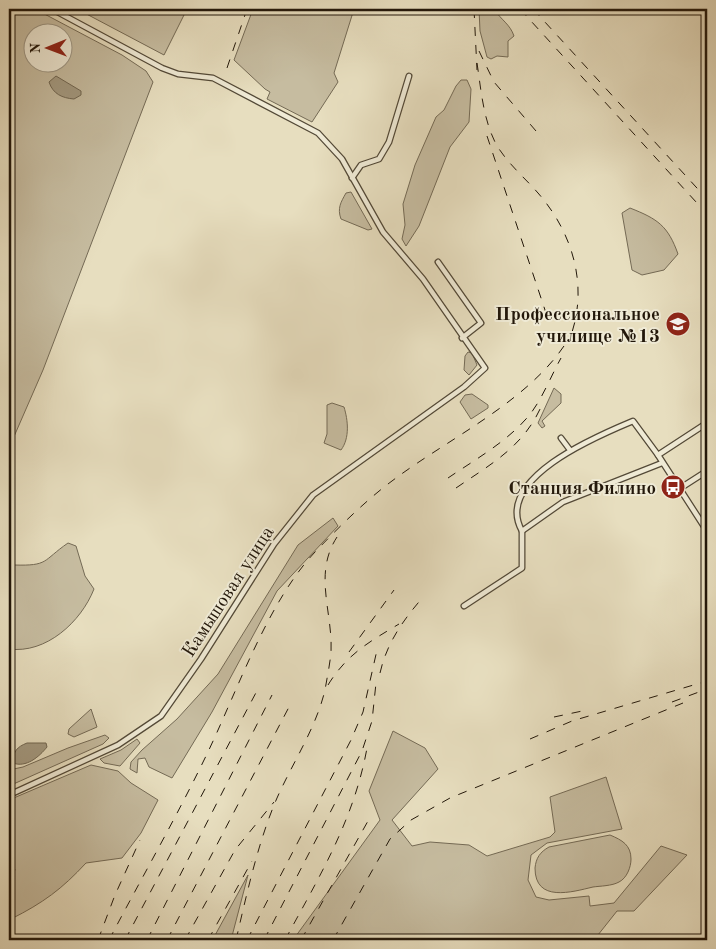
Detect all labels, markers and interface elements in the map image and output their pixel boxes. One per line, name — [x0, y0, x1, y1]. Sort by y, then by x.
north arrow — [22, 22, 72, 72]
text: N — [29, 42, 43, 54]
place label: Профессиональное училище №13 — [495, 306, 660, 347]
school or university icon: Профессиональное училище №13 — [665, 311, 691, 337]
bus stop icon: Станция Филино — [660, 474, 686, 500]
place label: Станция Филино — [508, 480, 656, 499]
street label: Камышовая улица — [180, 523, 279, 661]

